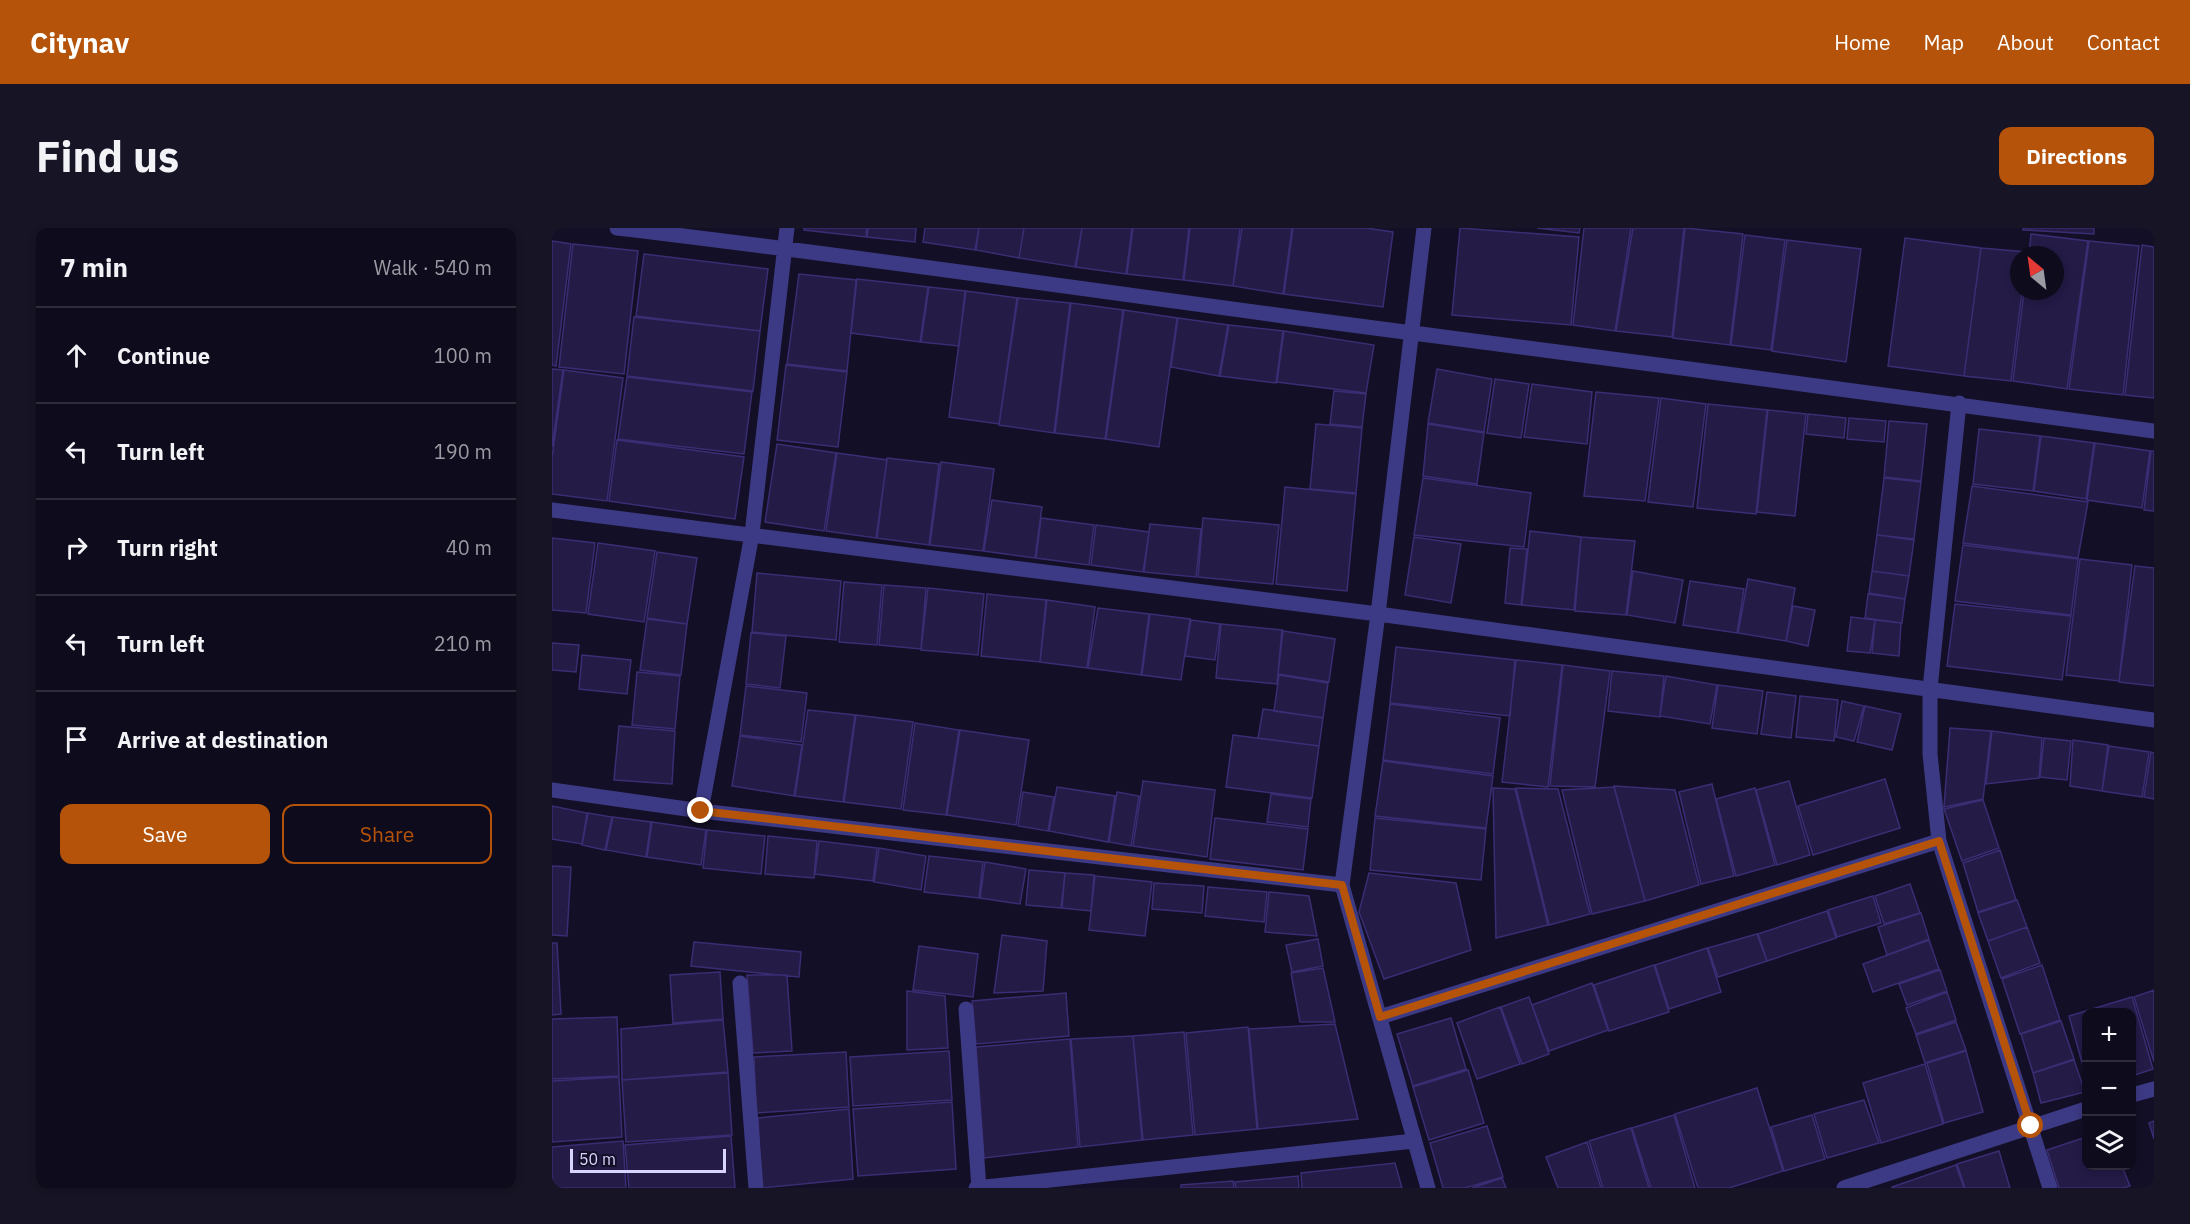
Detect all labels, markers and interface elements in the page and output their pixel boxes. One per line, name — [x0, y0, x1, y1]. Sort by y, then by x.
text: Citynav — [30, 24, 129, 61]
text: Home — [1834, 28, 1891, 56]
text: Map — [1924, 28, 1964, 56]
text: About — [1997, 28, 2054, 56]
text: Contact — [2087, 28, 2160, 56]
button: Directions — [1999, 127, 2154, 185]
text: Find us — [36, 129, 179, 184]
north arrow — [2010, 246, 2064, 300]
text: 7 min — [60, 250, 128, 284]
text: Walk · 540 m — [374, 254, 492, 281]
icon: ahead — [60, 339, 93, 372]
text: Continue — [117, 341, 210, 370]
text: 100 m — [434, 342, 492, 369]
icon: left — [60, 435, 93, 468]
text: Turn left — [117, 437, 205, 466]
text: 190 m — [434, 438, 492, 465]
icon: right — [60, 531, 93, 564]
text: Turn right — [117, 533, 218, 562]
text: 40 m — [446, 534, 492, 561]
icon: left — [60, 627, 93, 660]
text: Turn left — [117, 629, 205, 658]
text: 210 m — [434, 630, 492, 657]
icon: arrive — [60, 723, 93, 756]
text: Arrive at destination — [117, 725, 328, 754]
route end — [687, 797, 713, 823]
button: Save — [60, 804, 270, 864]
button: Share — [282, 804, 492, 864]
map controls — [2082, 1008, 2136, 1170]
button: + — [2082, 1008, 2136, 1062]
button: − — [2082, 1062, 2136, 1116]
route start — [2017, 1112, 2043, 1138]
button: layers — [2082, 1116, 2136, 1170]
scale bar — [570, 1146, 726, 1174]
text: 50 m — [579, 1149, 616, 1169]

